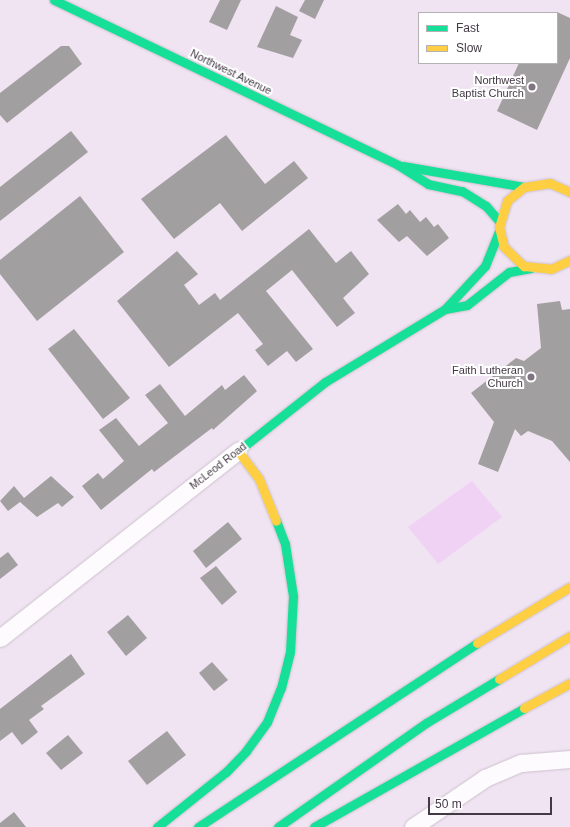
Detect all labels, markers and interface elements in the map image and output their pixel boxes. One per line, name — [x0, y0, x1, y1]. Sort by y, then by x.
legend — [418, 12, 558, 64]
text: Fast — [456, 21, 479, 35]
text: Slow — [456, 41, 482, 55]
street label: Northwest Avenue — [188, 46, 274, 98]
place label: Northwest Baptist Church — [452, 74, 524, 100]
marker: Northwest Baptist Church — [527, 82, 537, 92]
place label: Faith Lutheran Church — [452, 364, 523, 390]
marker: Faith Lutheran Church — [526, 372, 536, 382]
street label: McLeod Road — [187, 440, 249, 492]
scale bar — [430, 789, 554, 815]
text: 50 m — [435, 797, 462, 811]

